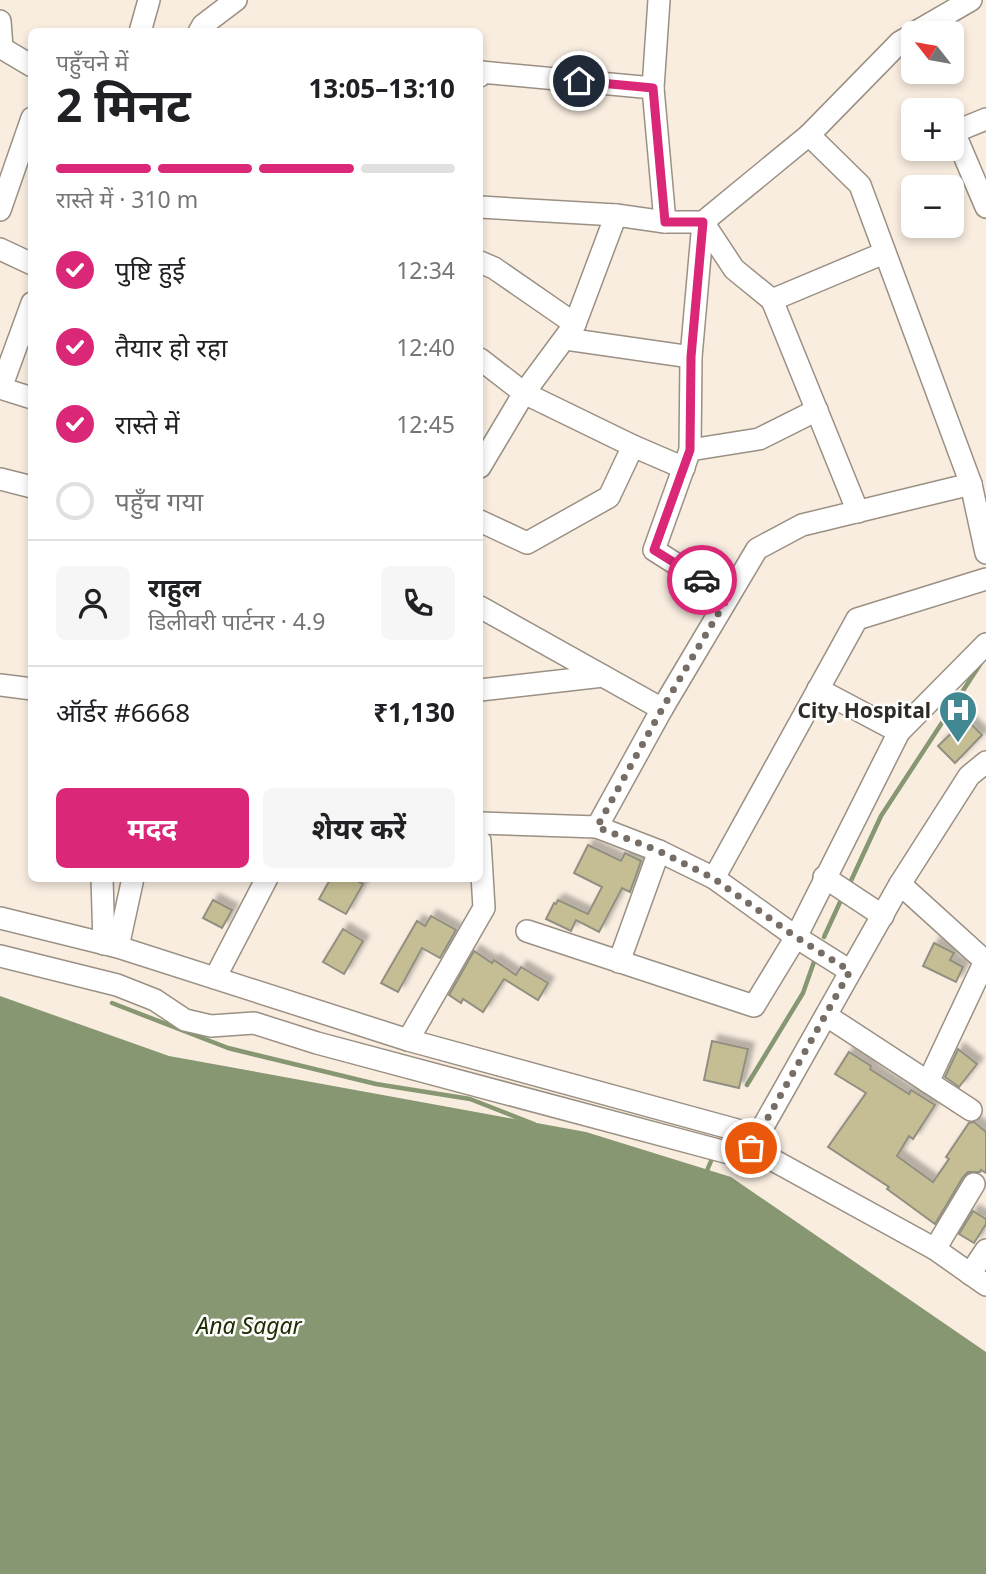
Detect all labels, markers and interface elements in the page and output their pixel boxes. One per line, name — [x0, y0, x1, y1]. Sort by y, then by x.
north arrow — [901, 21, 964, 84]
map controls — [901, 21, 964, 238]
text: पहुँचने में — [56, 46, 128, 78]
pin — [549, 51, 609, 111]
icon: home — [560, 62, 598, 100]
text: 13:05–13:10 — [308, 70, 455, 106]
text: 2 मिनट — [56, 73, 191, 135]
button: + — [901, 98, 964, 161]
button: − — [901, 175, 964, 238]
text: रास्ते में · 310 m — [56, 183, 198, 215]
icon: check — [56, 251, 94, 289]
text: पुष्टि हुई — [115, 252, 185, 288]
text: 12:34 — [396, 254, 455, 286]
icon: check — [56, 328, 94, 366]
text: तैयार हो रहा — [115, 329, 228, 365]
text: 12:40 — [396, 331, 455, 363]
icon: check — [56, 405, 94, 443]
text: रास्ते में — [115, 406, 180, 442]
text: 12:45 — [396, 408, 455, 440]
text: पहुँच गया — [115, 483, 203, 519]
courier — [667, 545, 737, 615]
icon: car — [683, 561, 721, 599]
button: person — [56, 566, 130, 640]
button: phone — [381, 566, 455, 640]
text: राहुल — [148, 569, 201, 605]
text: डिलीवरी पार्टनर · 4.9 — [148, 605, 325, 637]
hospital icon: City Hospital — [937, 689, 979, 744]
text: ऑर्डर #6668 — [56, 694, 190, 730]
text: ₹1,130 — [373, 694, 455, 730]
place label: City Hospital — [797, 696, 931, 724]
button: मदद — [56, 788, 249, 868]
button: शेयर करें — [263, 788, 455, 868]
pin — [721, 1118, 781, 1178]
icon: bag — [732, 1129, 770, 1167]
water label: Ana Sagar — [194, 1309, 303, 1341]

